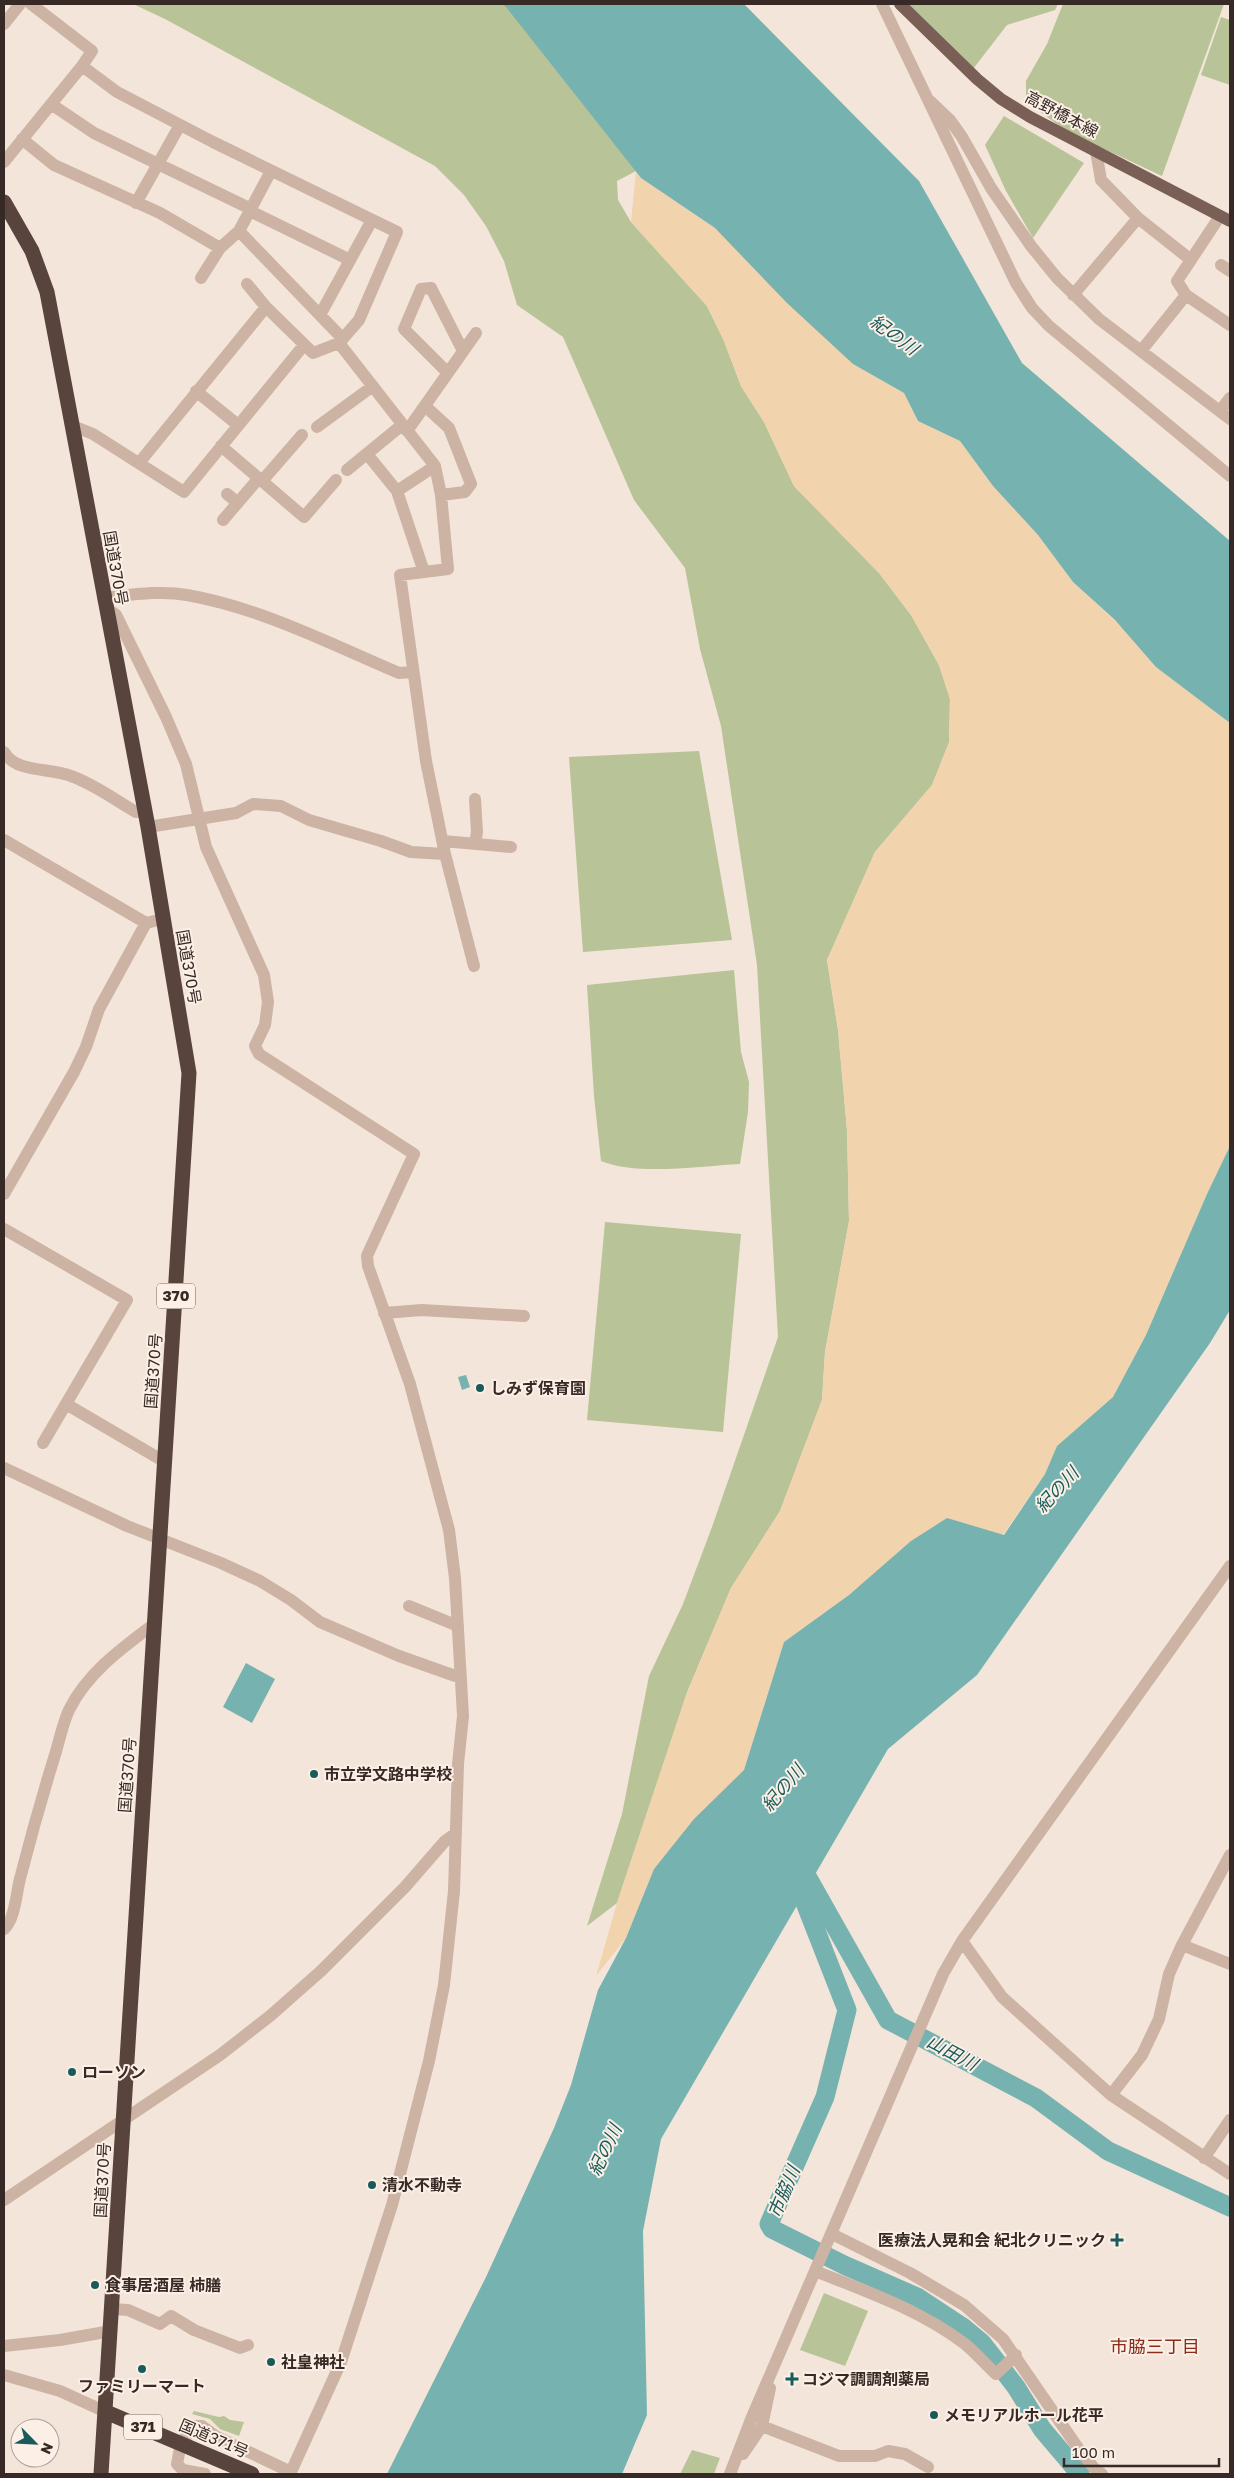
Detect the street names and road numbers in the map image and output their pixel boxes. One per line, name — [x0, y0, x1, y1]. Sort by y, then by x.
street label: 高野橋本線 — [1022, 86, 1102, 142]
street label: 国道370号 — [100, 529, 132, 607]
street label: 国道370号 — [173, 928, 205, 1006]
road number: 370 — [157, 1284, 195, 1308]
street label: 国道370号 — [140, 1333, 166, 1409]
street label: 国道370号 — [114, 1737, 140, 1813]
street label: 国道370号 — [90, 2142, 114, 2218]
road number: 371 — [124, 2414, 162, 2440]
street label: 国道371号 — [176, 2414, 252, 2462]

